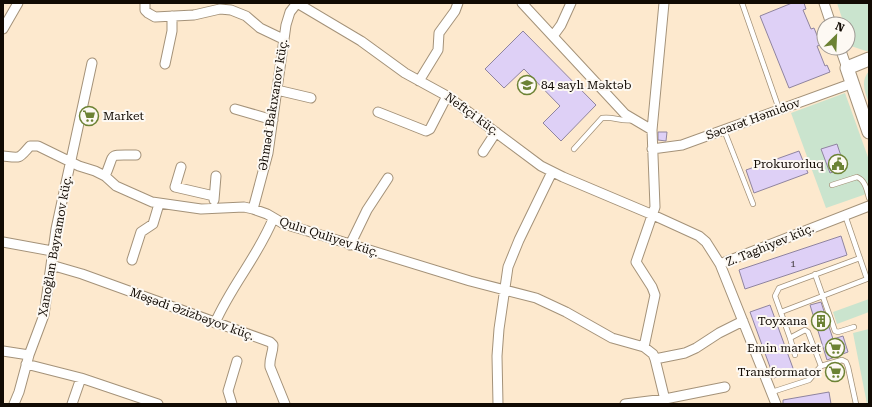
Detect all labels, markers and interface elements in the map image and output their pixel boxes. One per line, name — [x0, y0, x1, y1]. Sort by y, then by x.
north arrow — [816, 16, 856, 56]
text: N — [833, 20, 847, 35]
street label: Əhməd Bakıxanov küç. — [256, 38, 290, 172]
school or university icon: 84 saylı Məktəb — [516, 74, 538, 96]
place label: 84 saylı Məktəb — [541, 78, 632, 92]
street label: Neftçi küç. — [442, 90, 502, 138]
street label: Səcarət Həmidov — [704, 95, 802, 143]
supermarket icon: Market — [78, 105, 100, 127]
place label: Market — [103, 109, 145, 123]
public building icon: Prokurorluq — [827, 153, 849, 175]
place label: Prokurorluq — [753, 157, 824, 171]
street label: Xanoğlan Bayramov küç. — [36, 174, 74, 318]
street label: Qulu Quliyev küç. — [277, 214, 381, 260]
street label: Z. Taghiyev küç. — [724, 221, 816, 269]
house number: 1 — [790, 258, 796, 269]
street label: Məşədi Əzizbəyov küç. — [128, 285, 256, 343]
building icon: Toyxana — [810, 310, 832, 332]
place label: Toyxana — [758, 314, 807, 328]
supermarket icon: Emin market — [824, 337, 846, 359]
place label: Emin market — [747, 341, 822, 355]
supermarket icon: Transformator — [824, 361, 846, 383]
place label: Transformator — [738, 365, 821, 379]

